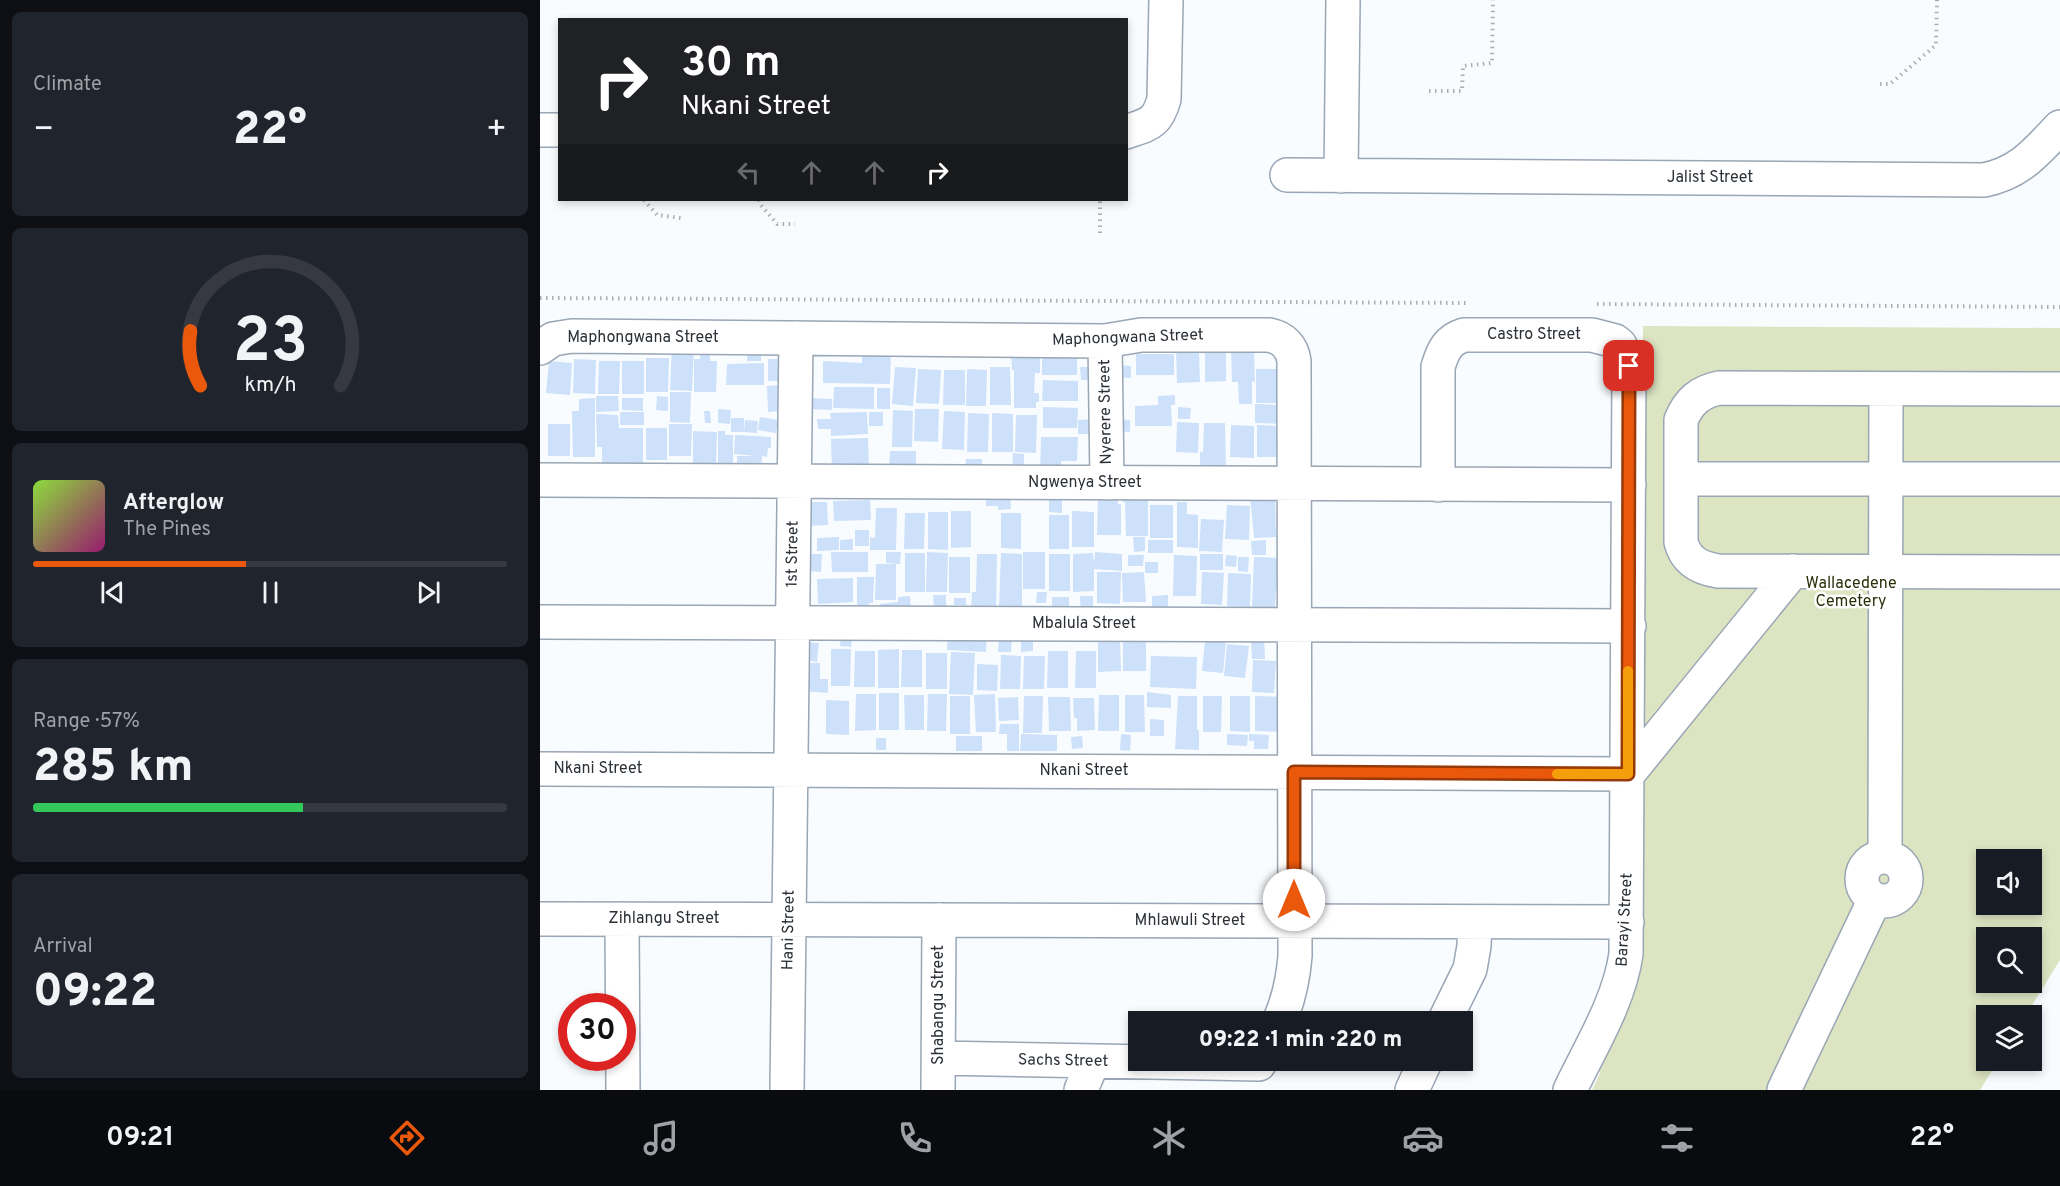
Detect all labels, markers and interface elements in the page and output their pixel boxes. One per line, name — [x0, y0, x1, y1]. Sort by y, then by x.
text: 30 m — [681, 38, 780, 91]
icon: right — [582, 42, 660, 120]
text: Climate — [33, 72, 102, 98]
text: Nkani Street — [681, 90, 831, 124]
text: 22° — [233, 103, 307, 160]
text: − — [33, 110, 54, 152]
text: + — [486, 110, 507, 152]
icon: left — [732, 156, 765, 189]
icon: ahead — [795, 156, 828, 189]
icon: ahead — [858, 156, 891, 189]
icon: right — [921, 156, 954, 189]
street label: Jalist Street — [1667, 168, 1753, 188]
text: 23 — [232, 306, 308, 385]
street label: Maphongwana Street — [1052, 325, 1204, 351]
street label: Castro Street — [1487, 325, 1581, 345]
street label: Maphongwana Street — [567, 328, 719, 348]
pin — [1603, 340, 1654, 391]
icon: arrive — [1612, 349, 1645, 382]
street label: Nyerere Street — [1095, 359, 1117, 465]
text: km/h — [244, 373, 296, 400]
street label: Ngwenya Street — [1028, 473, 1142, 493]
text: Afterglow — [123, 490, 224, 517]
text: The Pines — [123, 517, 211, 543]
street label: 1st Street — [782, 520, 804, 588]
park label: Wallacedene Cemetery — [1805, 574, 1897, 612]
icon: previous — [96, 576, 129, 609]
icon: pause — [254, 576, 287, 609]
icon: next — [412, 576, 445, 609]
street label: Mbalula Street — [1032, 614, 1136, 634]
text: Range · 57% — [33, 709, 140, 735]
text: 285 km — [33, 740, 193, 797]
street label: Nkani Street — [554, 759, 642, 779]
street label: Nkani Street — [1040, 761, 1128, 781]
map controls — [1976, 849, 2042, 1071]
button: sound — [1976, 849, 2042, 915]
position arrow — [1262, 868, 1326, 932]
street label: Barayi Street — [1613, 873, 1637, 967]
street label: Hani Street — [778, 890, 800, 970]
street label: Zihlangu Street — [608, 909, 720, 929]
street label: Mhlawuli Street — [1135, 911, 1245, 931]
button: search — [1976, 927, 2042, 993]
text: Arrival — [33, 934, 93, 960]
street label: Shabangu Street — [929, 945, 949, 1065]
text: 09:22 — [33, 965, 157, 1022]
speed limit sign: 30 — [558, 993, 636, 1071]
button: layers — [1976, 1005, 2042, 1071]
text: 09:22 · 1 min · 220 m — [1199, 1027, 1402, 1054]
street label: Sachs Street — [1018, 1050, 1108, 1072]
icon: directions — [386, 1117, 428, 1159]
icon: music — [640, 1117, 682, 1159]
icon: phone — [894, 1117, 936, 1159]
icon: climate — [1148, 1117, 1190, 1159]
icon: car — [1402, 1117, 1444, 1159]
icon: filters — [1656, 1117, 1698, 1159]
text: 09:21 — [106, 1121, 174, 1155]
text: 22° — [1910, 1121, 1954, 1155]

